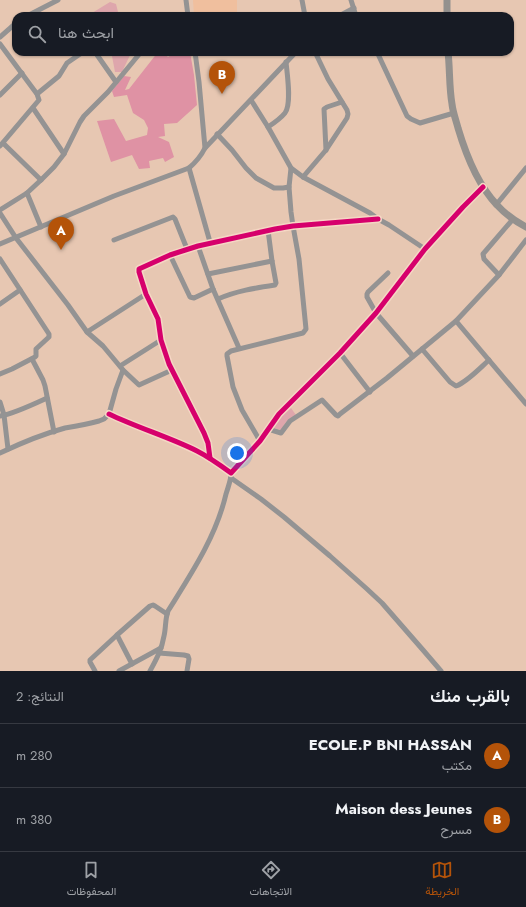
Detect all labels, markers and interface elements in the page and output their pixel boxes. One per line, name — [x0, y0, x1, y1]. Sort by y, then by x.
search box — [12, 12, 514, 56]
text: ابحث هنا — [58, 22, 114, 44]
icon: search — [26, 23, 48, 45]
pin: B — [209, 61, 235, 94]
pin: A — [48, 217, 74, 250]
your location — [227, 443, 247, 463]
text: بالقرب منك — [430, 684, 510, 708]
text: النتائج: 2 — [16, 687, 64, 706]
text: ECOLE.P BNI HASSAN — [309, 734, 472, 756]
text: 280 m — [16, 746, 52, 765]
text: A — [492, 746, 502, 765]
text: مكتب — [442, 756, 472, 775]
text: Maison dess Jeunes — [335, 798, 472, 820]
text: 380 m — [16, 810, 52, 829]
text: B — [493, 810, 501, 829]
text: مسرح — [440, 820, 472, 839]
tab: المحفوظات — [67, 859, 116, 901]
tab: الاتجاهات — [249, 859, 292, 901]
tab: الخريطة — [425, 859, 459, 901]

